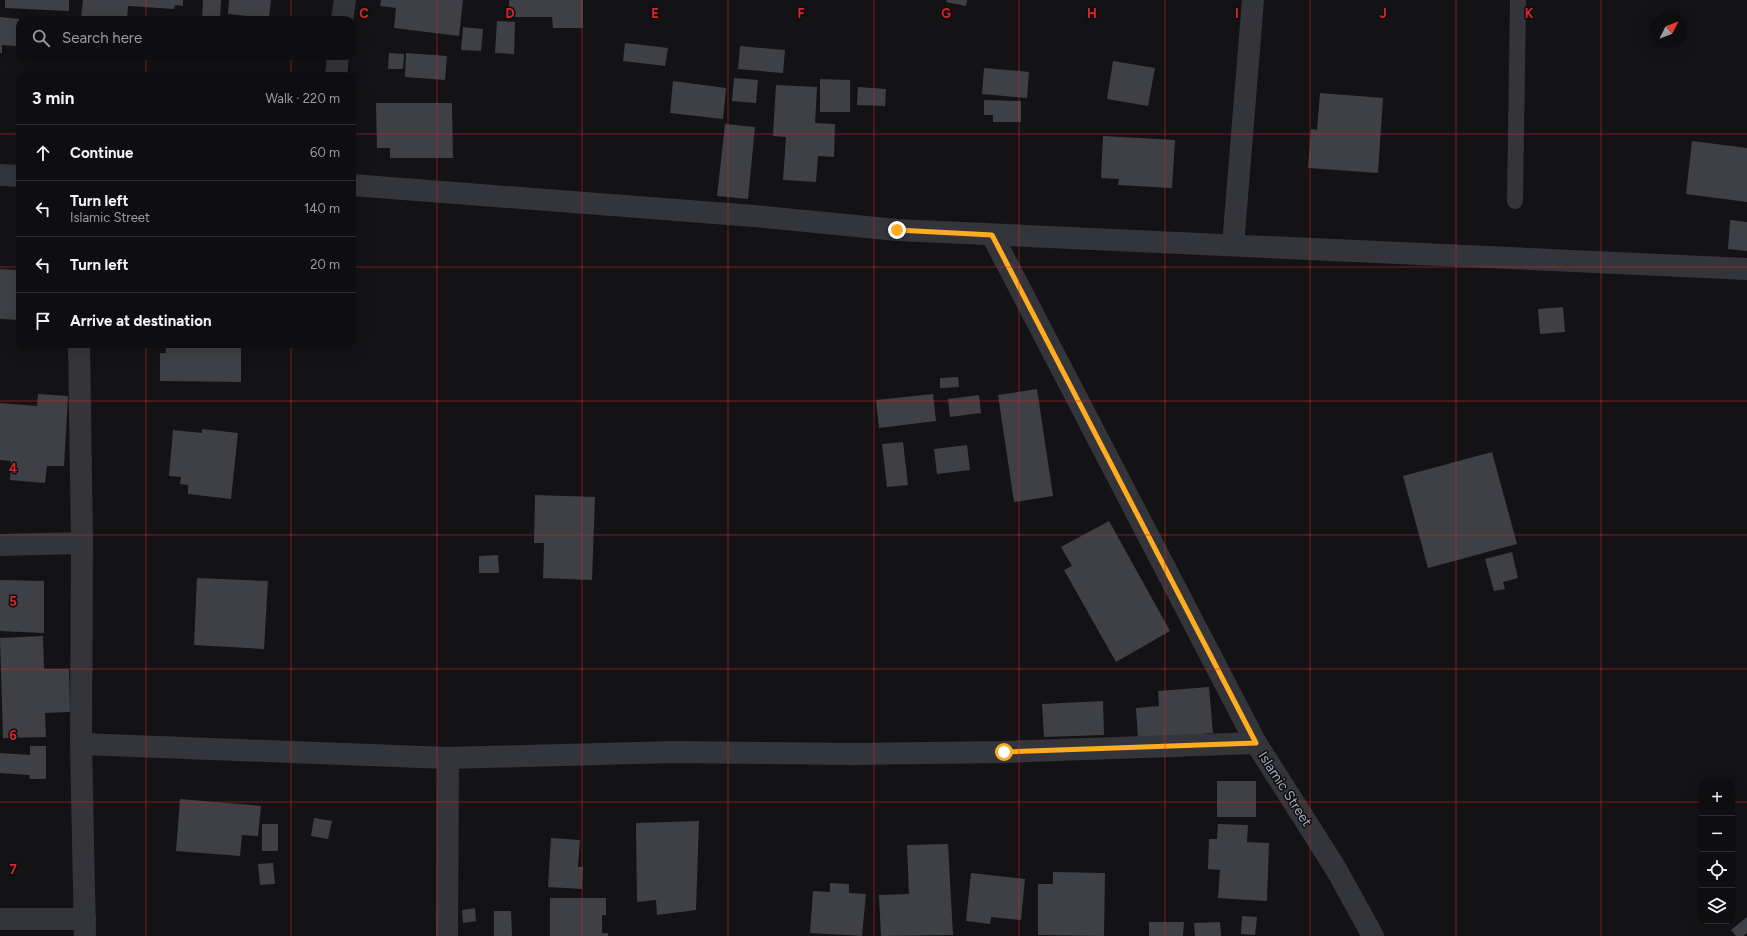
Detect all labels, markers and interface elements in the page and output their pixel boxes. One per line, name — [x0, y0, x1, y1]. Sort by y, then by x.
text: C — [359, 6, 369, 21]
text: D — [505, 6, 515, 21]
text: E — [651, 6, 659, 21]
text: F — [797, 6, 805, 21]
text: G — [941, 6, 951, 21]
text: H — [1087, 6, 1097, 21]
text: I — [1235, 6, 1239, 21]
text: J — [1379, 6, 1387, 21]
text: K — [1525, 6, 1534, 21]
north arrow — [1651, 12, 1687, 48]
search box — [16, 16, 356, 60]
icon: search — [30, 27, 52, 49]
text: Search here — [62, 29, 142, 47]
text: 3 min — [32, 88, 74, 108]
text: Walk · 220 m — [265, 91, 340, 106]
icon: ahead — [32, 142, 54, 164]
text: Continue — [70, 144, 133, 162]
text: 60 m — [310, 145, 340, 160]
text: Turn left — [70, 192, 128, 210]
icon: left — [32, 198, 54, 220]
text: 140 m — [304, 201, 340, 216]
text: Islamic Street — [70, 210, 150, 225]
route end — [888, 221, 906, 239]
icon: left — [32, 254, 54, 276]
text: Turn left — [70, 256, 128, 274]
text: 20 m — [310, 257, 340, 272]
icon: arrive — [32, 310, 54, 332]
text: Arrive at destination — [70, 312, 211, 330]
text: 4 — [9, 461, 17, 476]
text: 5 — [9, 594, 17, 609]
text: 6 — [9, 728, 17, 743]
route start — [995, 743, 1013, 761]
street label: Islamic Street — [1254, 748, 1316, 830]
map controls — [1699, 780, 1735, 924]
button: + — [1699, 780, 1735, 816]
button: − — [1699, 816, 1735, 852]
button: locate — [1699, 852, 1735, 888]
text: 7 — [9, 862, 17, 877]
button: layers — [1699, 888, 1735, 924]

